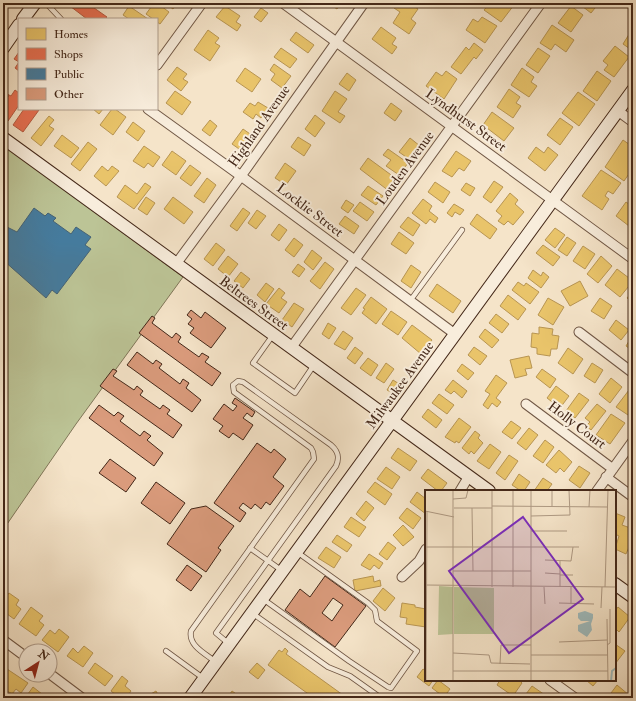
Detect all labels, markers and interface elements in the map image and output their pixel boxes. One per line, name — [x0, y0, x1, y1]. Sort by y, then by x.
legend — [18, 18, 158, 110]
text: Homes — [54, 27, 88, 42]
text: Shops — [54, 47, 83, 62]
text: Public — [54, 67, 84, 82]
street label: Highland Avenue — [224, 82, 294, 170]
street label: Lyndhurst Street — [422, 85, 510, 156]
text: Other — [54, 87, 84, 102]
street label: Louden Avenue — [372, 127, 438, 208]
street label: Locklie Street — [273, 179, 347, 241]
street label: Beltrees Street — [216, 272, 292, 334]
street label: Milwaukee Avenue — [363, 338, 438, 432]
street label: Holly Court — [544, 398, 610, 453]
inset map — [425, 490, 616, 681]
north arrow — [18, 643, 58, 683]
text: N — [35, 647, 52, 664]

